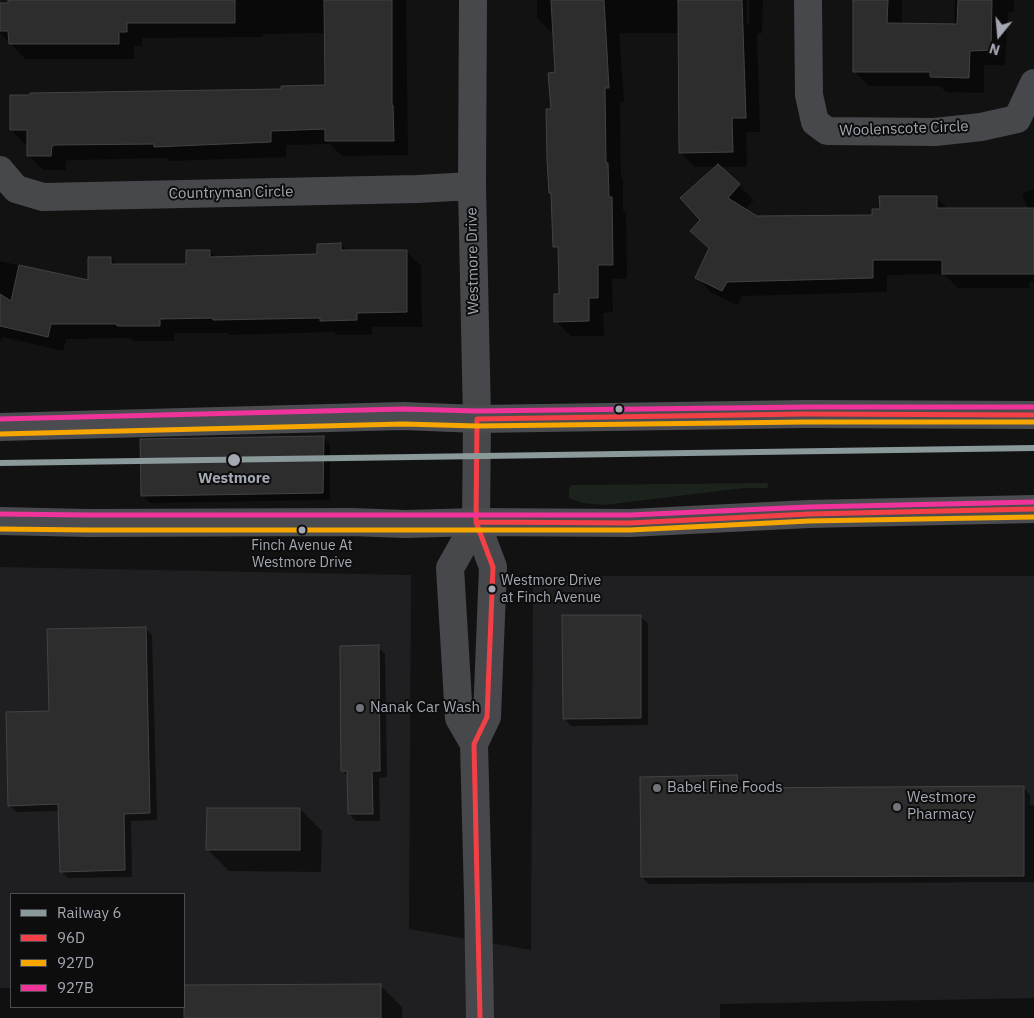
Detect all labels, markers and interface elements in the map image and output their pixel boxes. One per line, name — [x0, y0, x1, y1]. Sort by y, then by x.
north arrow — [974, 10, 1024, 60]
text: N — [987, 39, 1002, 59]
street label: Woolenscote Circle — [839, 118, 969, 140]
street label: Countryman Circle — [169, 183, 293, 203]
street label: Westmore Drive — [463, 207, 483, 315]
unlabelled marker — [614, 404, 624, 414]
marker: Westmore — [226, 452, 242, 468]
place label: Westmore — [198, 470, 270, 488]
marker: Finch Avenue At Westmore Drive — [297, 525, 307, 535]
place label: Finch Avenue At Westmore Drive — [251, 538, 353, 570]
place label: Westmore Drive at Finch Avenue — [501, 573, 601, 606]
marker: Westmore Drive at Finch Avenue — [487, 584, 497, 594]
place label: Nanak Car Wash — [370, 699, 480, 717]
marker: Nanak Car Wash — [354, 702, 366, 714]
place label: Babel Fine Foods — [667, 779, 783, 797]
marker: Babel Fine Foods — [651, 782, 663, 794]
place label: Westmore Pharmacy — [907, 789, 976, 824]
marker: Westmore Pharmacy — [891, 801, 903, 813]
legend — [10, 893, 185, 1008]
text: Railway 6 — [57, 903, 122, 922]
text: 96D — [57, 928, 85, 947]
text: 927D — [57, 953, 94, 972]
text: 927B — [57, 978, 94, 997]

